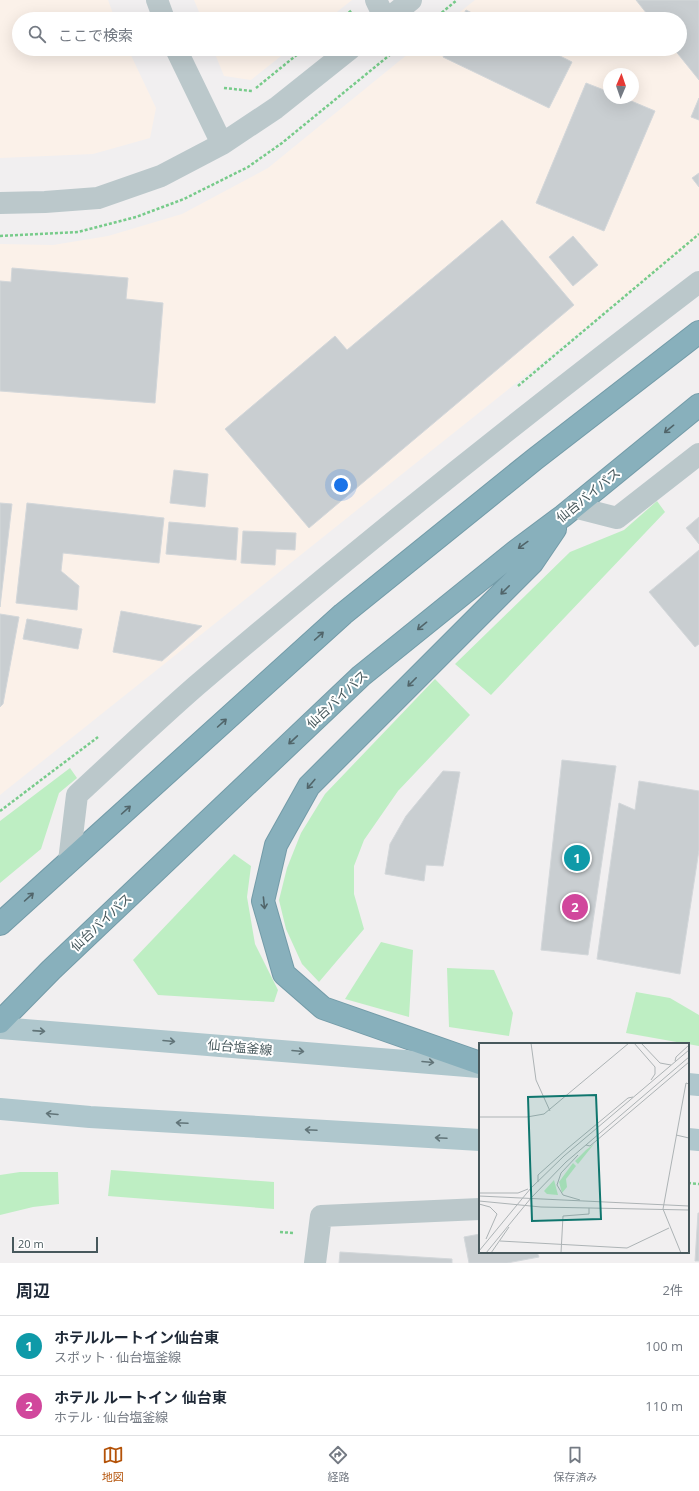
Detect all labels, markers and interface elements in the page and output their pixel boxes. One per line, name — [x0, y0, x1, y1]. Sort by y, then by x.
search box — [12, 12, 687, 56]
icon: search — [26, 23, 48, 45]
text: ここで検索 — [58, 25, 133, 45]
north arrow — [603, 68, 639, 104]
one-way arrow — [663, 425, 674, 434]
street label: 仙台バイパス — [552, 464, 624, 526]
your location — [331, 475, 351, 495]
one-way arrow — [518, 541, 529, 549]
one-way arrow — [500, 585, 510, 595]
one-way arrow — [416, 622, 427, 631]
one-way arrow — [314, 631, 324, 641]
street label: 仙台バイパス — [302, 666, 372, 732]
one-way arrow — [408, 677, 417, 687]
one-way arrow — [217, 718, 227, 728]
one-way arrow — [288, 735, 298, 745]
one-way arrow — [307, 779, 316, 790]
one-way arrow — [121, 805, 131, 815]
pin: 1 — [564, 843, 590, 873]
street label: 仙台バイパス — [66, 889, 136, 955]
pin: 2 — [562, 892, 588, 922]
one-way arrow — [24, 893, 34, 902]
one-way arrow — [261, 896, 268, 909]
one-way arrow — [32, 1028, 45, 1035]
street label: 仙台塩釜線 — [207, 1035, 273, 1059]
one-way arrow — [162, 1037, 175, 1044]
inset map — [479, 1043, 689, 1253]
one-way arrow — [291, 1048, 304, 1055]
one-way arrow — [421, 1059, 434, 1066]
one-way arrow — [46, 1110, 59, 1117]
one-way arrow — [176, 1119, 189, 1126]
one-way arrow — [305, 1127, 318, 1134]
one-way arrow — [435, 1134, 448, 1142]
scale bar — [12, 1235, 98, 1254]
text: 20 m — [18, 1236, 44, 1251]
text: 周辺 — [16, 1279, 50, 1302]
text: 2件 — [663, 1281, 683, 1299]
text: ホテルルートイン仙台東 — [54, 1327, 219, 1347]
text: 1 — [25, 1337, 33, 1355]
text: 100 m — [645, 1337, 683, 1355]
text: スポット · 仙台塩釜線 — [54, 1348, 181, 1366]
text: ホテル ルートイン 仙台東 — [54, 1387, 227, 1407]
text: 2 — [25, 1397, 33, 1415]
text: 110 m — [645, 1397, 683, 1415]
text: ホテル · 仙台塩釜線 — [54, 1408, 168, 1426]
tab: 地図 — [102, 1444, 124, 1484]
tab: 経路 — [327, 1444, 349, 1484]
tab: 保存済み — [553, 1444, 597, 1484]

